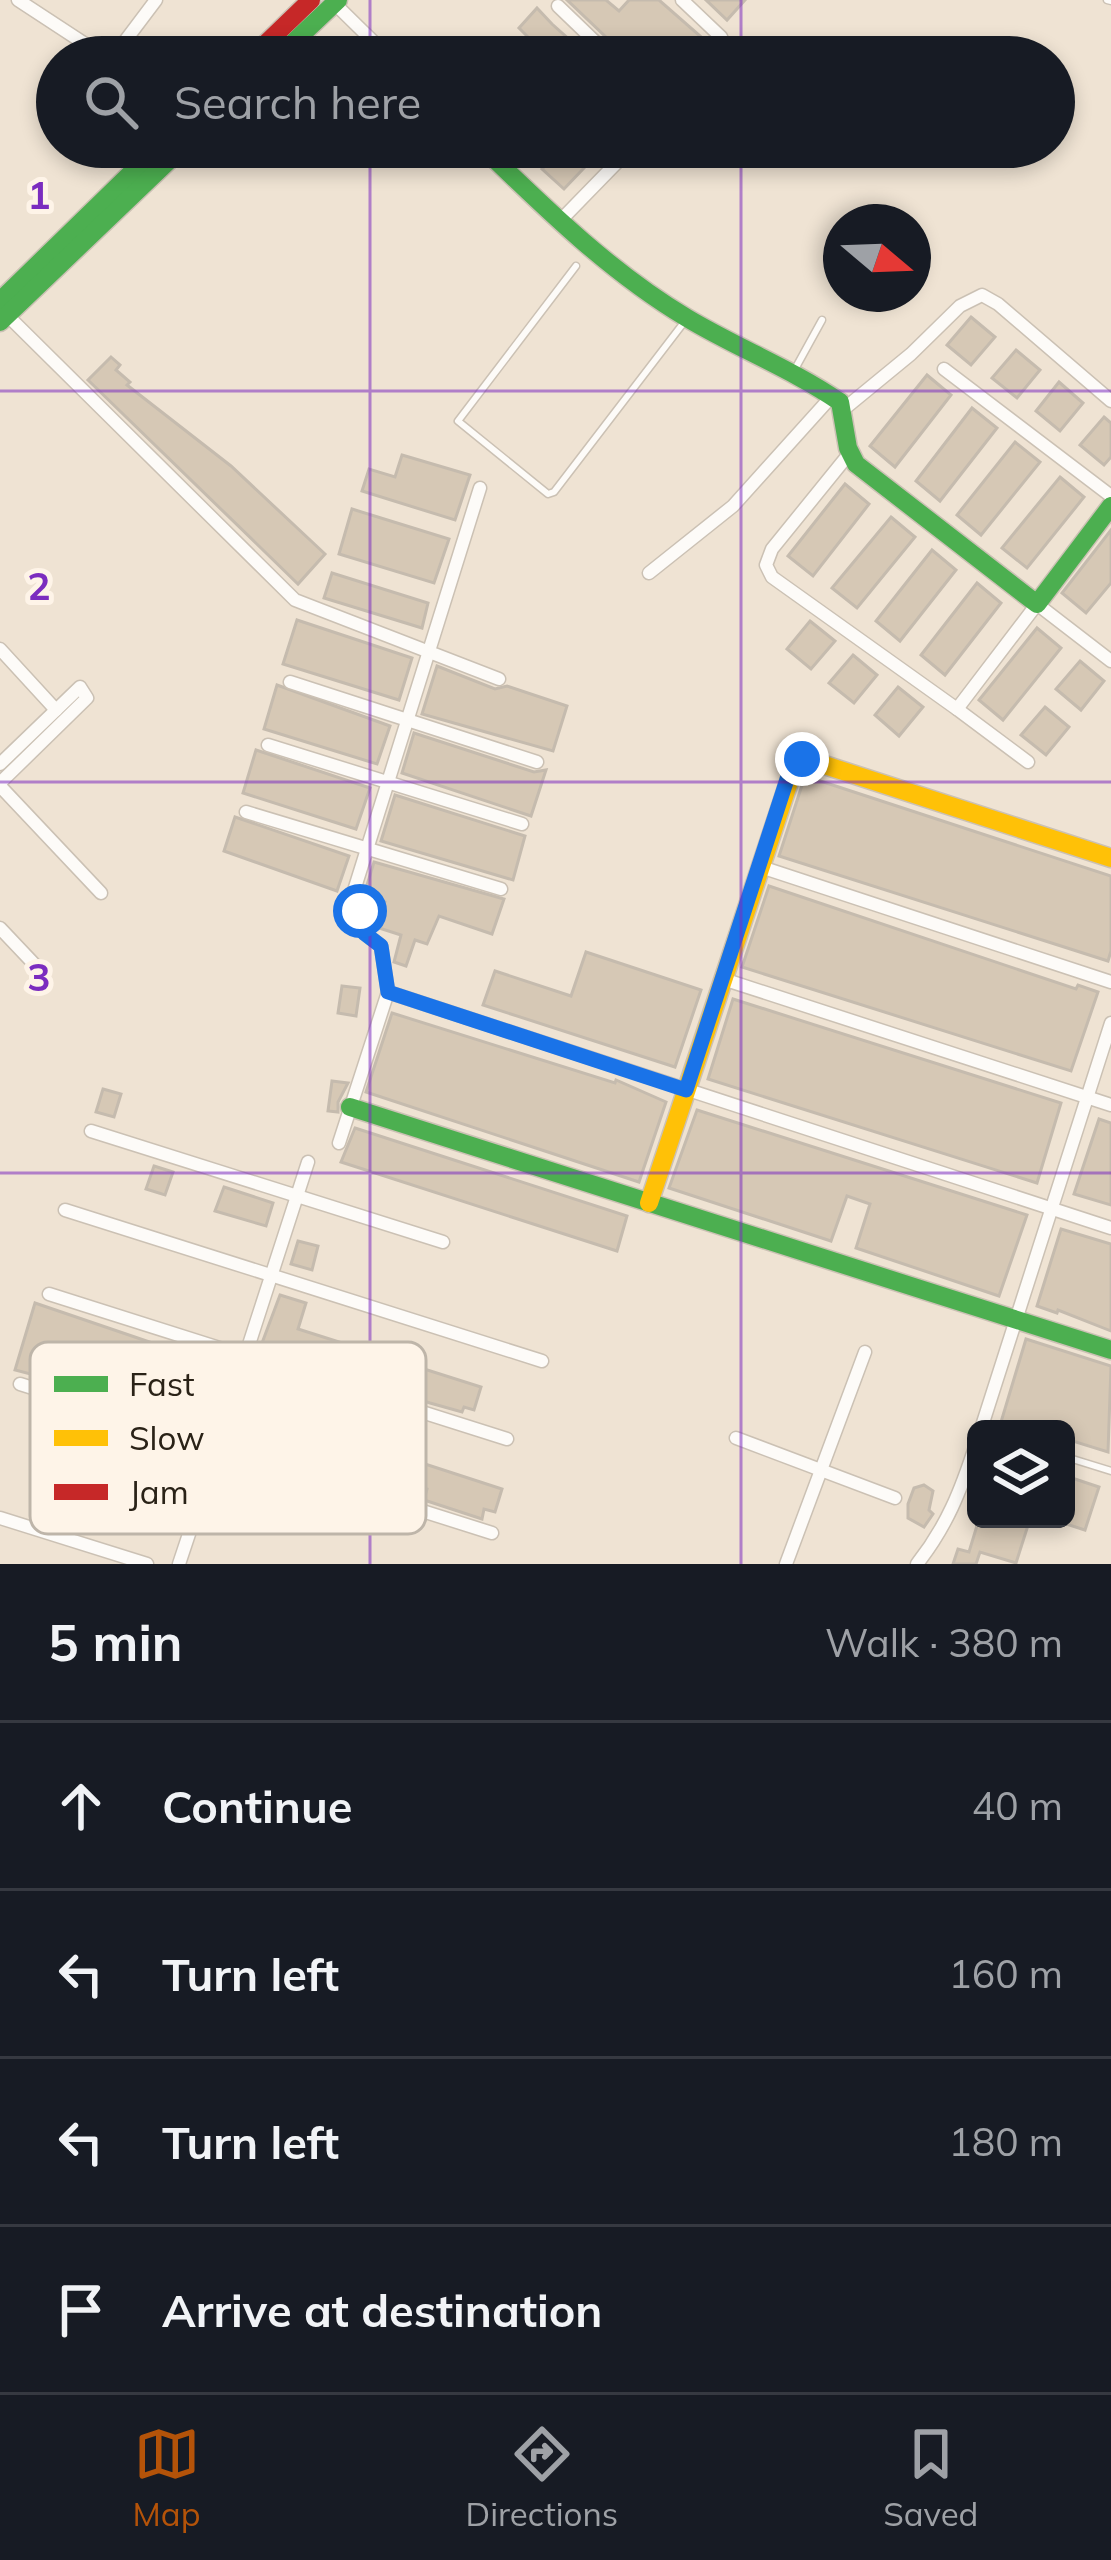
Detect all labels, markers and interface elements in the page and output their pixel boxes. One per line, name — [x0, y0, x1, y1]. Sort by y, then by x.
search box — [36, 36, 1075, 168]
icon: search — [78, 69, 144, 135]
text: Search here — [174, 74, 421, 130]
text: 1 — [27, 170, 51, 219]
north arrow — [823, 204, 931, 312]
text: 2 — [27, 561, 51, 610]
route end — [775, 732, 829, 786]
route start — [333, 884, 387, 938]
text: 3 — [27, 952, 51, 1001]
legend — [30, 1342, 426, 1534]
text: Fast — [129, 1363, 194, 1404]
text: Slow — [129, 1417, 205, 1458]
map controls — [967, 1420, 1075, 1528]
button: layers — [967, 1420, 1075, 1528]
text: Jam — [129, 1471, 189, 1512]
text: 5 min — [48, 1610, 183, 1674]
text: Walk · 380 m — [825, 1618, 1063, 1667]
icon: ahead — [48, 1773, 114, 1839]
text: Continue — [162, 1778, 352, 1834]
text: 40 m — [972, 1781, 1063, 1830]
icon: left — [48, 1941, 114, 2007]
text: Turn left — [162, 1946, 339, 2002]
text: 160 m — [948, 1949, 1063, 1998]
icon: left — [48, 2109, 114, 2175]
text: Turn left — [162, 2114, 339, 2170]
text: 180 m — [948, 2117, 1063, 2166]
icon: arrive — [48, 2277, 114, 2343]
text: Arrive at destination — [162, 2282, 602, 2338]
tab: Map — [133, 2421, 200, 2534]
tab: Directions — [466, 2421, 618, 2534]
tab: Saved — [883, 2421, 978, 2534]

